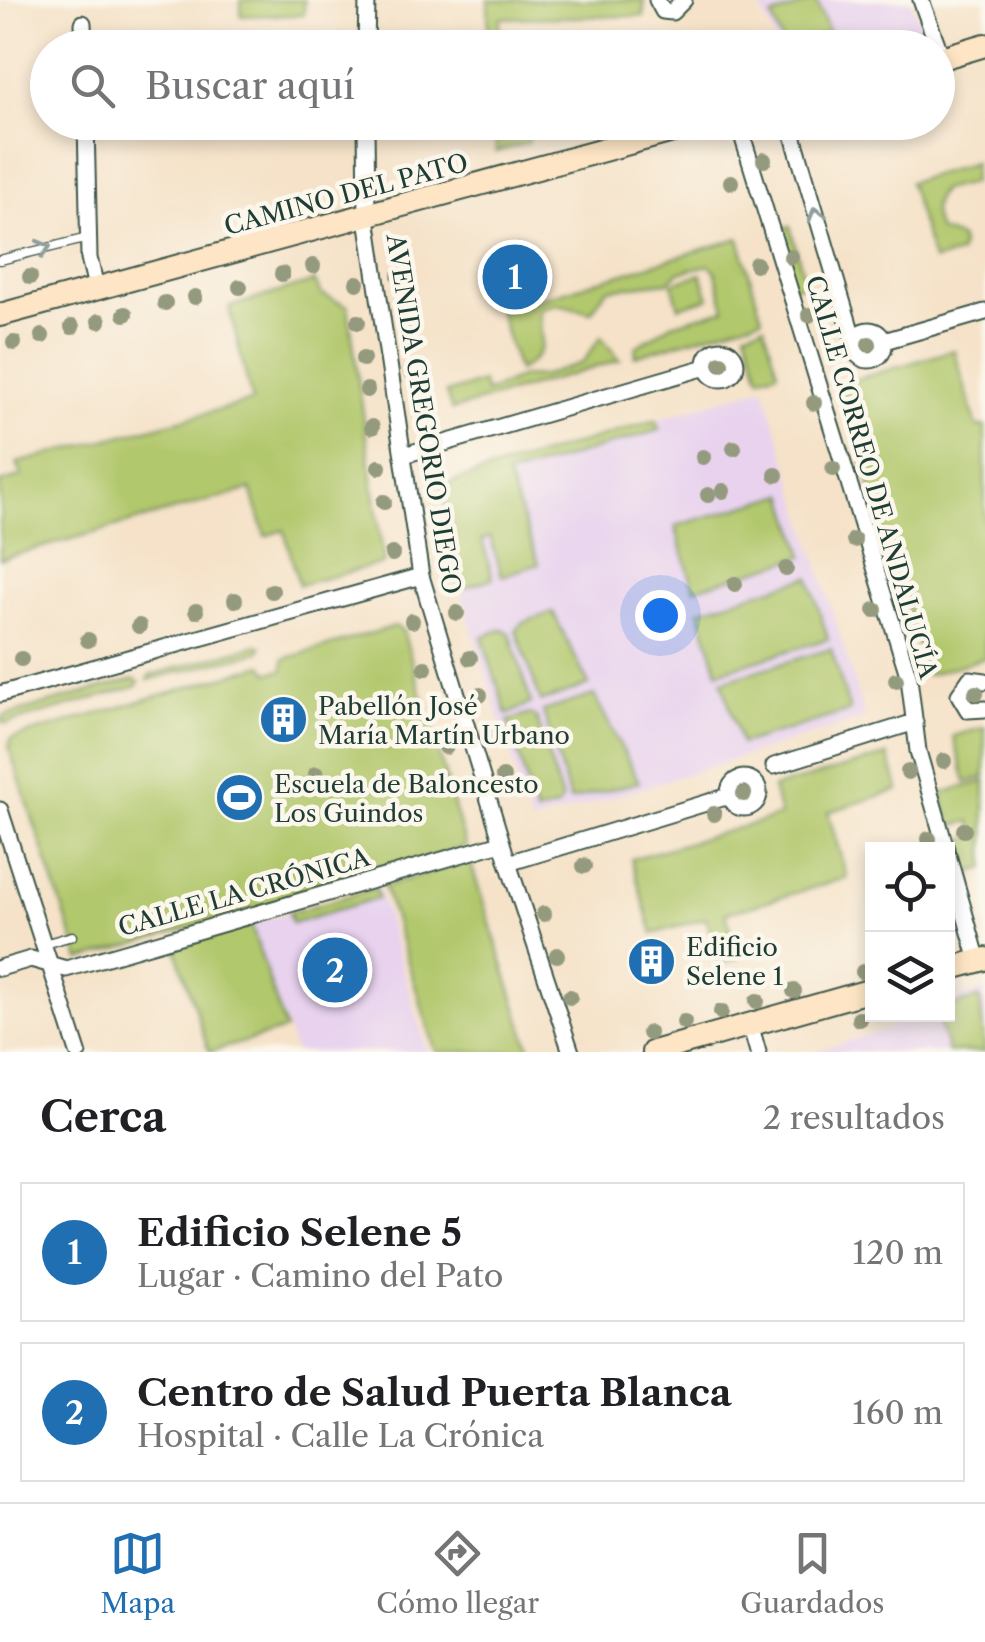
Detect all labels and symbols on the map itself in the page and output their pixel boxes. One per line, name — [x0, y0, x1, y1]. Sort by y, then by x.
street label: CAMINO DEL PATO — [221, 147, 472, 242]
one-way arrow — [807, 206, 828, 223]
street label: AVENIDA GREGORIO DIEGO — [380, 231, 467, 596]
one-way arrow — [35, 238, 52, 259]
pin: 1 — [482, 240, 548, 314]
street label: CALLE CORREO DE ANDALUCÍA — [799, 272, 944, 683]
your location — [635, 590, 686, 641]
place label: Pabellón José María Martín Urbano — [318, 691, 570, 751]
building icon: Pabellón José María Martín Urbano — [257, 694, 309, 746]
place label: Escuela de Baloncesto Los Guindos — [274, 769, 539, 829]
sports icon: Escuela de Baloncesto Los Guindos — [213, 772, 265, 824]
street label: CALLE LA CRÓNICA — [115, 842, 374, 943]
pin: 2 — [302, 932, 368, 1008]
place label: Edificio Selene 1 — [686, 932, 784, 992]
building icon: Edificio Selene 1 — [625, 935, 677, 987]

